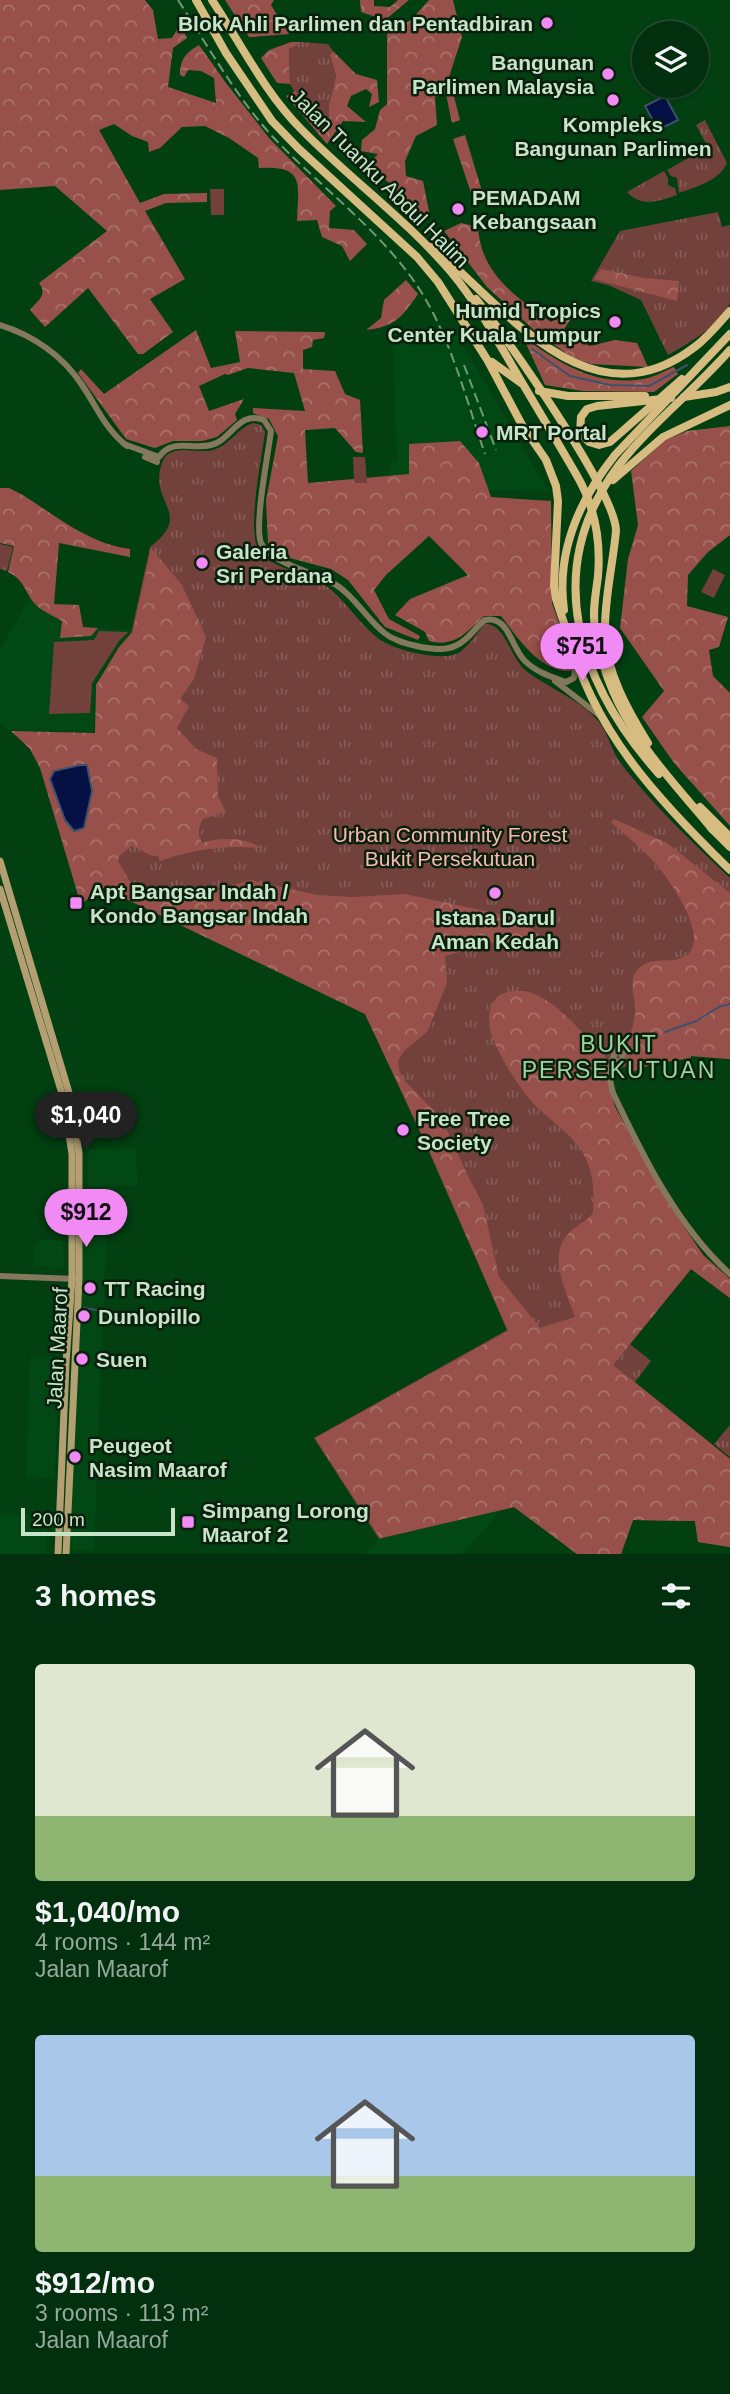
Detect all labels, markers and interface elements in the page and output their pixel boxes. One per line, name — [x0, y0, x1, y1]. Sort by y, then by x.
place label: Blok Ahli Parlimen dan Pentadbiran — [178, 12, 533, 35]
marker: Blok Ahli Parlimen dan Pentadbiran — [539, 15, 555, 31]
map controls — [632, 21, 709, 98]
button: layers — [632, 21, 709, 98]
place label: Bangunan Parlimen Malaysia — [412, 51, 594, 98]
marker: Bangunan Parlimen Malaysia — [600, 66, 616, 82]
street label: Jalan Tuanku Abdul Halim — [286, 84, 474, 272]
marker: Kompleks Bangunan Parlimen — [605, 92, 621, 108]
place label: Kompleks Bangunan Parlimen — [514, 113, 712, 160]
place label: PEMADAM Kebangsaan — [472, 186, 597, 233]
marker: PEMADAM Kebangsaan — [450, 201, 466, 217]
place label: Humid Tropics Center Kuala Lumpur — [387, 299, 601, 346]
marker: Humid Tropics Center Kuala Lumpur — [607, 314, 623, 330]
place label: MRT Portal — [496, 421, 607, 444]
marker: MRT Portal — [474, 424, 490, 440]
place label: Galeria Sri Perdana — [216, 540, 333, 587]
marker: Galeria Sri Perdana — [194, 555, 210, 571]
pin: $751 — [541, 624, 623, 683]
text: $751 — [556, 633, 608, 659]
park label: Urban Community Forest Bukit Persekutuan — [333, 823, 567, 870]
place label: Apt Bangsar Indah / Kondo Bangsar Indah — [90, 880, 308, 927]
marker: Istana Darul Aman Kedah — [487, 885, 503, 901]
marker: Apt Bangsar Indah / Kondo Bangsar Indah — [68, 895, 84, 911]
place label: Istana Darul Aman Kedah — [431, 906, 559, 953]
district label: BUKIT PERSEKUTUAN — [522, 1031, 716, 1083]
pin: $1,040 — [29, 1092, 143, 1152]
text: $1,040 — [51, 1102, 121, 1128]
place label: Free Tree Society — [417, 1107, 510, 1154]
marker: Free Tree Society — [395, 1122, 411, 1138]
pin: $912 — [45, 1190, 127, 1249]
text: $912 — [60, 1199, 112, 1225]
place label: TT Racing — [104, 1277, 206, 1300]
marker: TT Racing — [82, 1280, 98, 1296]
street label: Jalan Maarof — [42, 1287, 72, 1409]
place label: Dunlopillo — [98, 1305, 201, 1328]
marker: Dunlopillo — [76, 1308, 92, 1324]
place label: Suen — [96, 1348, 147, 1371]
marker: Suen — [74, 1351, 90, 1367]
place label: Peugeot Nasim Maarof — [89, 1434, 228, 1481]
marker: Peugeot Nasim Maarof — [67, 1449, 83, 1465]
place label: Simpang Lorong Maarof 2 — [202, 1499, 369, 1546]
scale bar — [21, 1505, 175, 1537]
text: 200 m — [32, 1509, 85, 1530]
marker: Simpang Lorong Maarof 2 — [180, 1514, 196, 1530]
icon: filters — [657, 1577, 695, 1615]
text: 3 homes — [35, 1579, 157, 1612]
icon: home — [302, 1710, 428, 1836]
text: $1,040/mo — [35, 1895, 180, 1928]
text: 4 rooms · 144 m² — [35, 1929, 210, 1955]
text: Jalan Maarof — [35, 1956, 168, 1982]
icon: home — [302, 2081, 428, 2207]
text: $912/mo — [35, 2266, 155, 2299]
text: 3 rooms · 113 m² — [35, 2300, 208, 2326]
text: Jalan Maarof — [35, 2327, 168, 2353]

